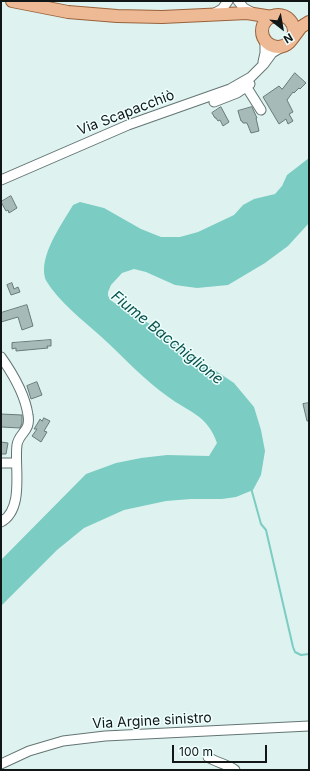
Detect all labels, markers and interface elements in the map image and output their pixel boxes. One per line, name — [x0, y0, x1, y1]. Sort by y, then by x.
north arrow — [262, 8, 302, 48]
text: N — [281, 30, 295, 46]
street label: Via Scapacchiò — [75, 87, 177, 139]
water label: Fiume Bacchiglione — [107, 287, 227, 389]
street label: Via Argine sinistro — [92, 709, 212, 733]
scale bar — [174, 737, 269, 763]
text: 100 m — [179, 744, 213, 759]

